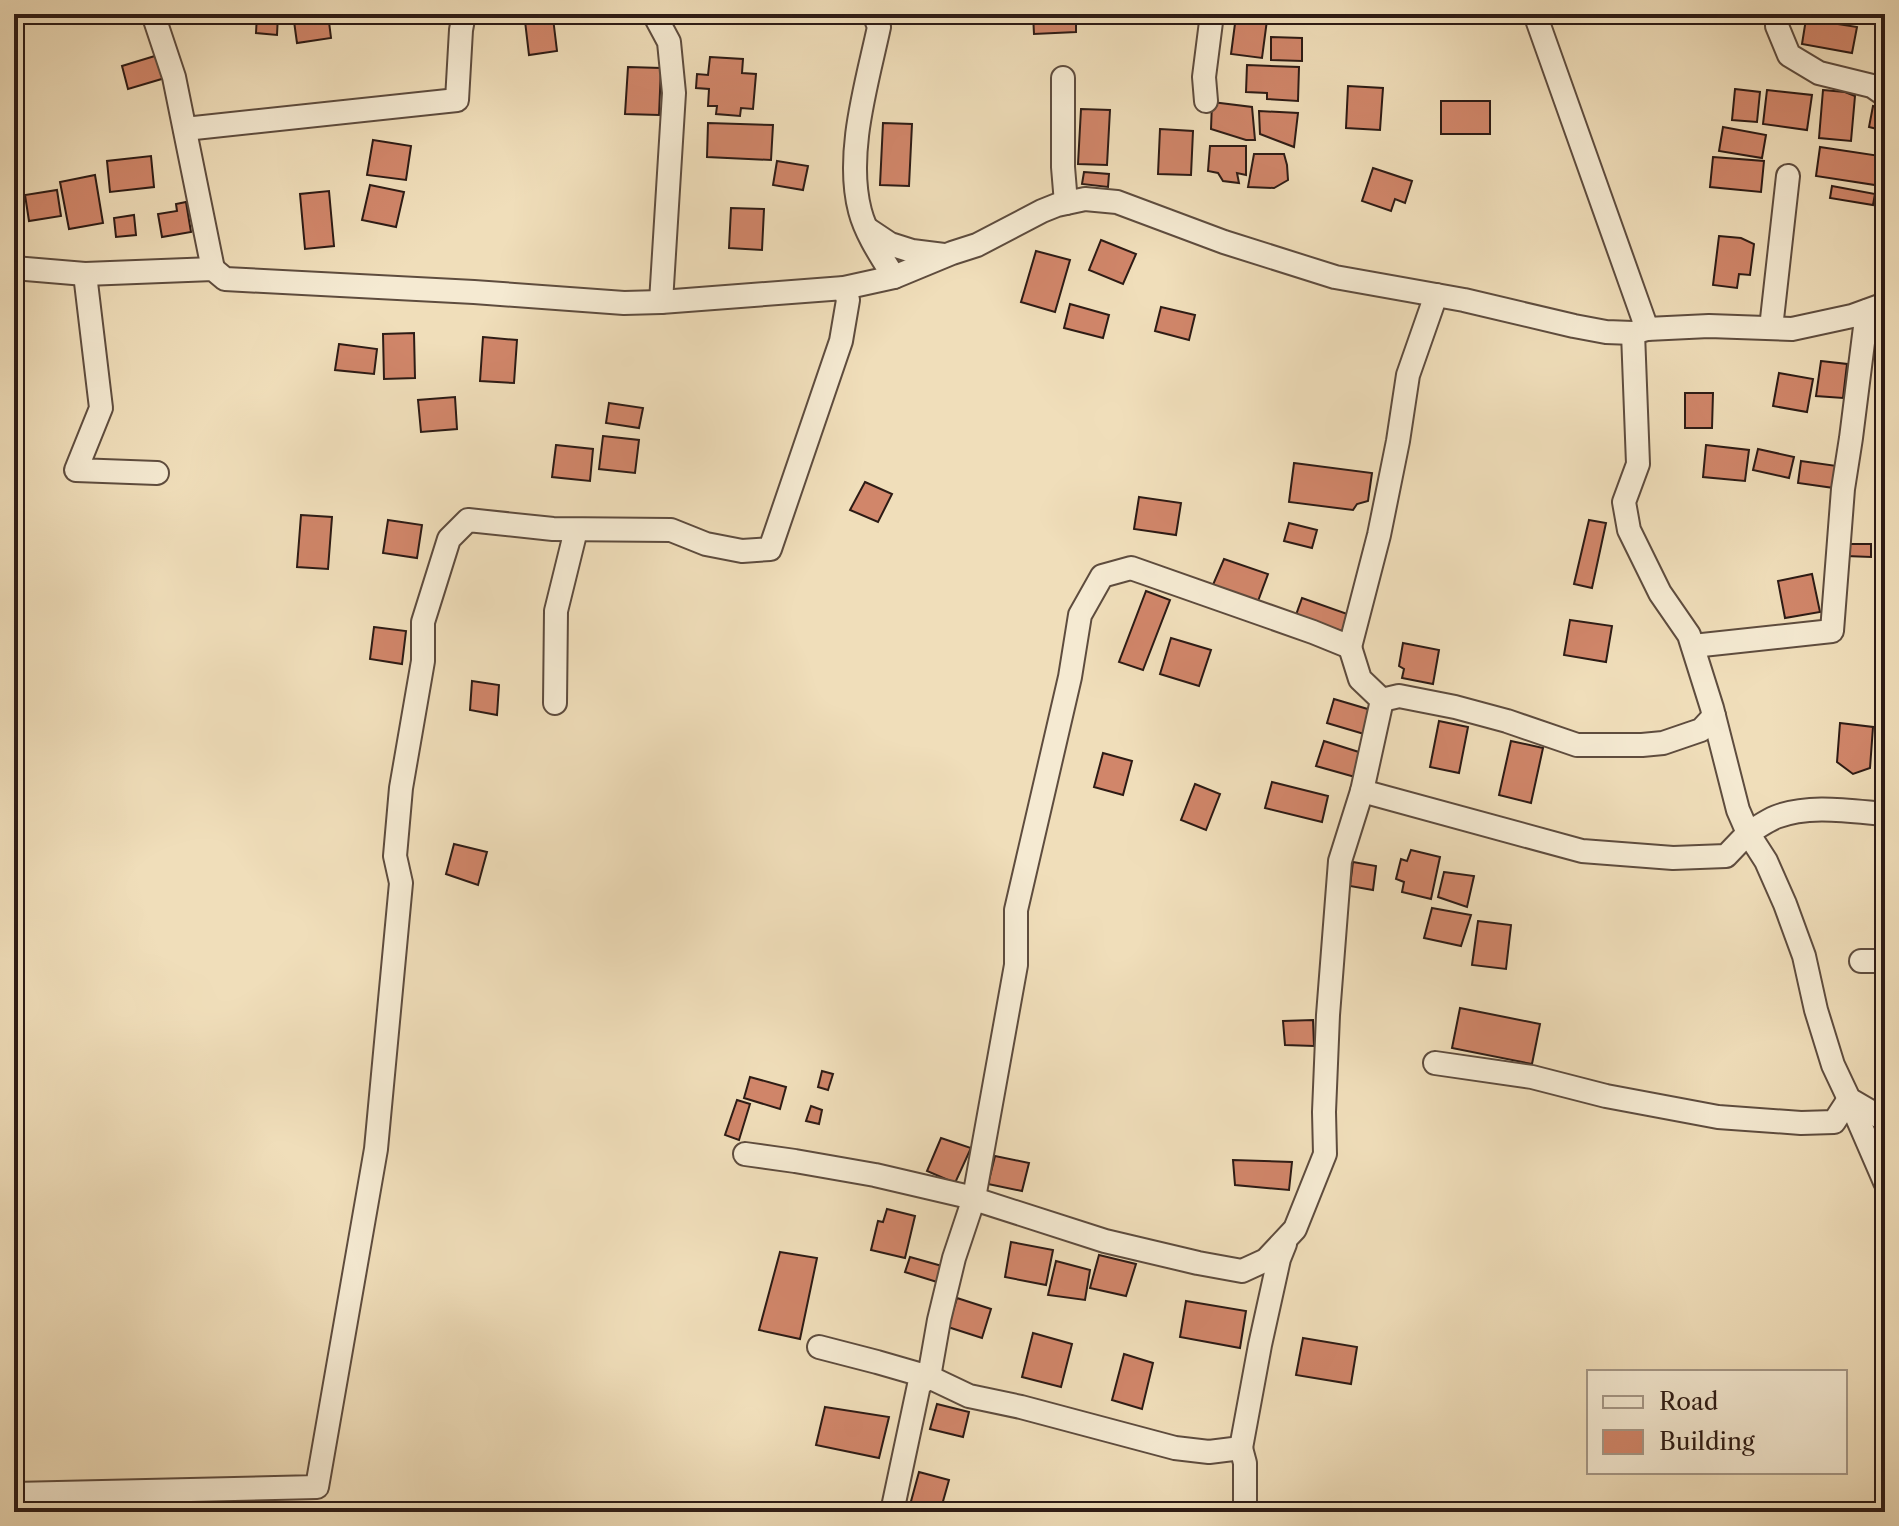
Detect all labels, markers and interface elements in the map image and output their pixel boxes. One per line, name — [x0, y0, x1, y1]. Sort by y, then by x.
legend — [1587, 1370, 1847, 1474]
text: Road — [1659, 1387, 1719, 1416]
text: Building — [1659, 1427, 1755, 1456]

